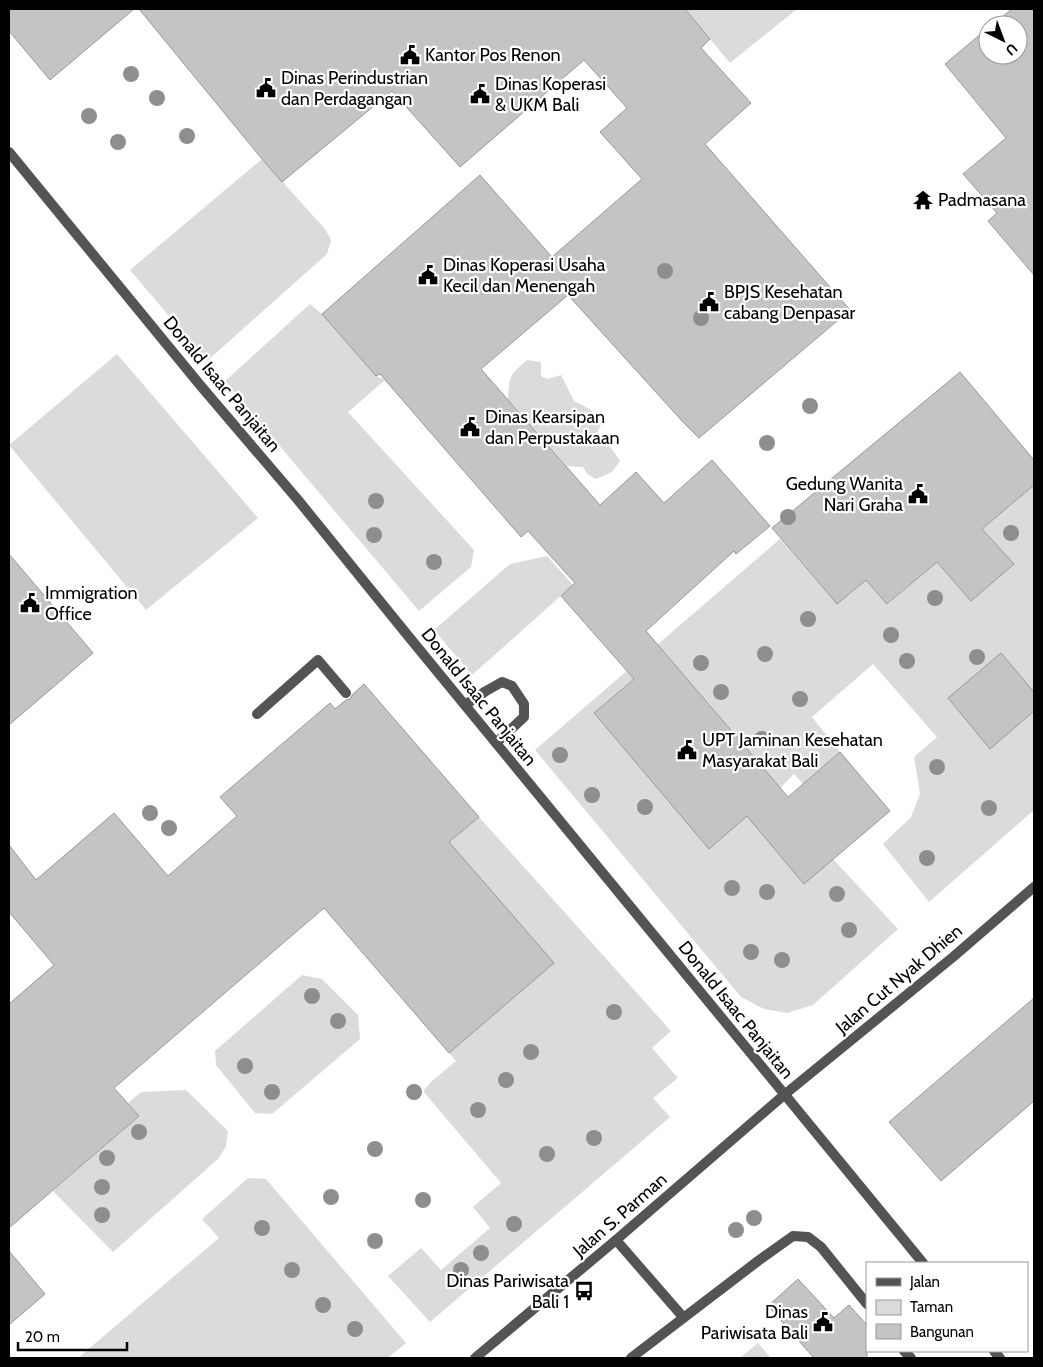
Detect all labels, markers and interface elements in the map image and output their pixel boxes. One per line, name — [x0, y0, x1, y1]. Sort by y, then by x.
north arrow — [978, 15, 1028, 65]
text: U — [1002, 40, 1021, 60]
public building icon: Kantor Pos Renon — [399, 44, 421, 66]
place label: Kantor Pos Renon — [425, 44, 561, 66]
place label: Dinas Perindustrian dan Perdagangan — [281, 67, 428, 110]
place label: Dinas Koperasi & UKM Bali — [495, 73, 606, 116]
public building icon: Dinas Perindustrian dan Perdagangan — [255, 77, 277, 99]
public building icon: Dinas Koperasi & UKM Bali — [469, 83, 491, 105]
temple icon: Padmasana — [912, 189, 934, 211]
place label: Padmasana — [938, 189, 1026, 211]
place label: Dinas Koperasi Usaha Kecil dan Menengah — [443, 254, 606, 297]
public building icon: Dinas Koperasi Usaha Kecil dan Menengah — [417, 264, 439, 286]
place label: BPJS Kesehatan cabang Denpasar — [724, 281, 856, 324]
public building icon: BPJS Kesehatan cabang Denpasar — [698, 291, 720, 313]
street label: Donald Isaac Panjaitan — [159, 311, 285, 457]
place label: Dinas Kearsipan dan Perpustakaan — [485, 406, 620, 449]
public building icon: Dinas Kearsipan dan Perpustakaan — [459, 416, 481, 438]
place label: Gedung Wanita Nari Graha — [786, 473, 903, 516]
public building icon: Gedung Wanita Nari Graha — [907, 483, 929, 505]
place label: Immigration Office — [45, 582, 138, 625]
public building icon: Immigration Office — [19, 592, 41, 614]
street label: Donald Isaac Panjaitan — [417, 624, 541, 770]
place label: UPT Jaminan Kesehatan Masyarakat Bali — [702, 729, 883, 772]
public building icon: UPT Jaminan Kesehatan Masyarakat Bali — [676, 739, 698, 761]
street label: Jalan Cut Nyak Dhien — [830, 920, 967, 1039]
street label: Donald Isaac Panjaitan — [674, 937, 798, 1083]
street label: Jalan S. Parman — [568, 1168, 671, 1262]
legend — [866, 1262, 1028, 1352]
place label: Dinas Pariwisata Bali 1 — [446, 1270, 569, 1313]
text: Jalan — [909, 1273, 940, 1291]
bus stop icon: Dinas Pariwisata Bali 1 — [573, 1280, 595, 1302]
text: Taman — [910, 1298, 953, 1316]
place label: Dinas Pariwisata Bali — [701, 1301, 808, 1344]
public building icon: Dinas Pariwisata Bali — [812, 1311, 834, 1333]
scale bar — [18, 1320, 126, 1352]
text: Bangunan — [910, 1323, 974, 1341]
text: 20 m — [25, 1328, 60, 1346]

